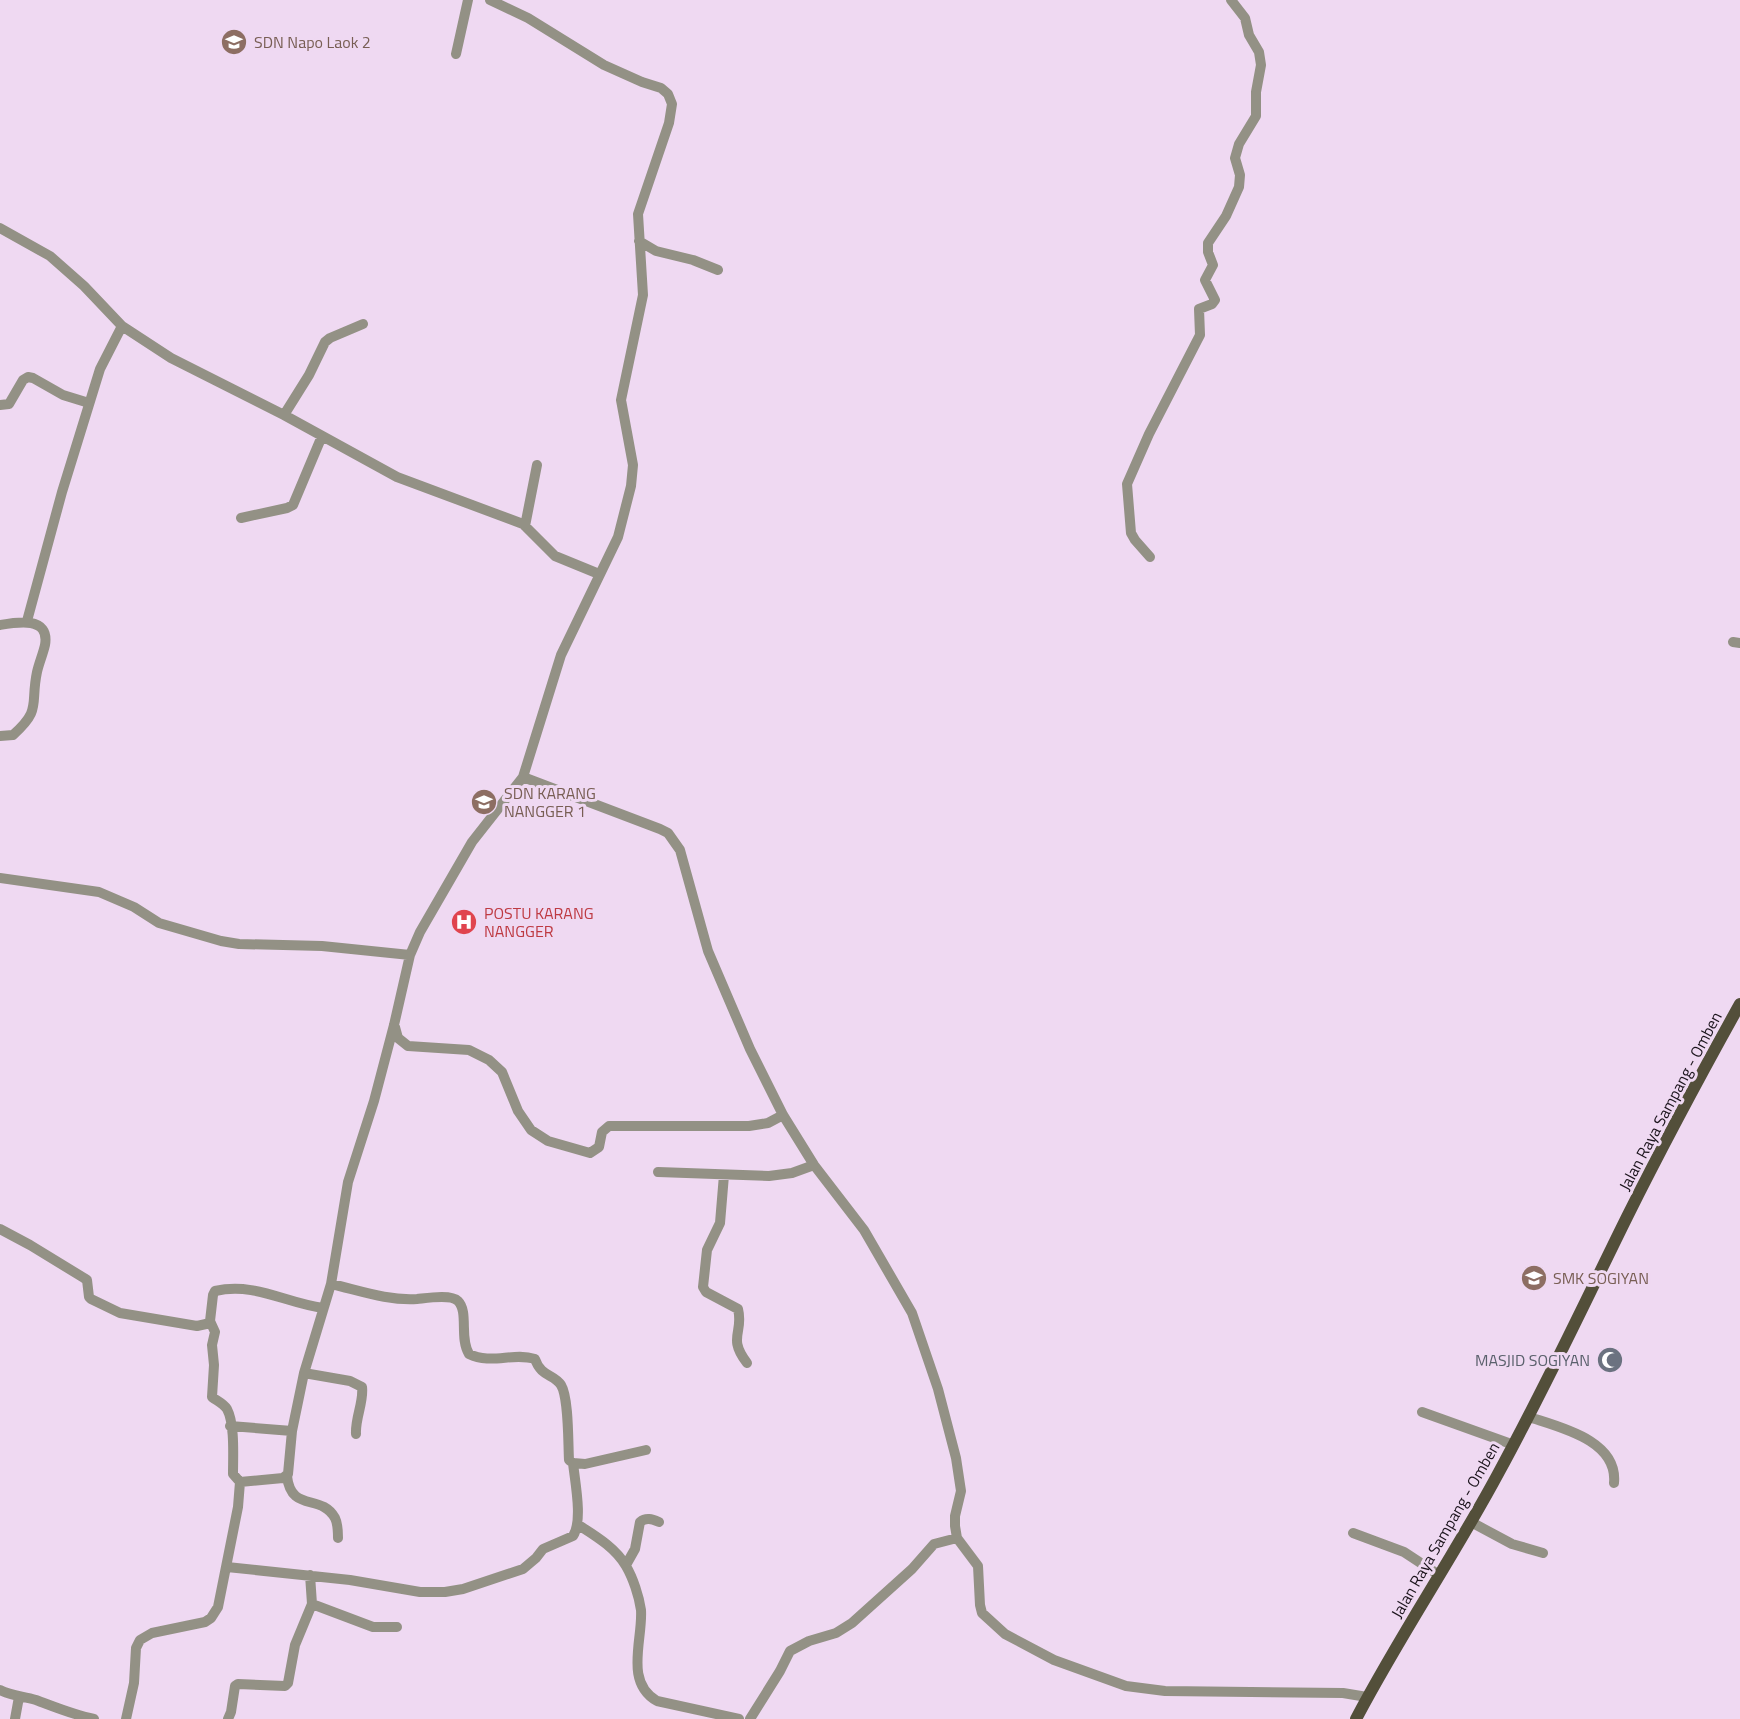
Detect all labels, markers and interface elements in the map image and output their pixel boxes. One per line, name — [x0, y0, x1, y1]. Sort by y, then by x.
school or university icon: SDN Napo Laok 2 — [219, 27, 249, 57]
place label: SDN Napo Laok 2 — [254, 30, 371, 54]
place label: SDN KARANG NANGGER 1 — [504, 781, 596, 823]
school or university icon: SDN KARANG NANGGER 1 — [469, 787, 499, 817]
place label: POSTU KARANG NANGGER — [484, 901, 594, 943]
hospital icon: POSTU KARANG NANGGER — [449, 907, 479, 937]
street label: Jalan Raya Sampang - Omben — [1613, 1007, 1727, 1195]
school or university icon: SMK SOGIYAN — [1519, 1263, 1549, 1293]
place label: SMK SOGIYAN — [1553, 1266, 1649, 1290]
mosque icon: MASJID SOGIYAN — [1595, 1345, 1625, 1375]
place label: MASJID SOGIYAN — [1475, 1348, 1590, 1372]
street label: Jalan Raya Sampang - Omben — [1385, 1437, 1505, 1623]

